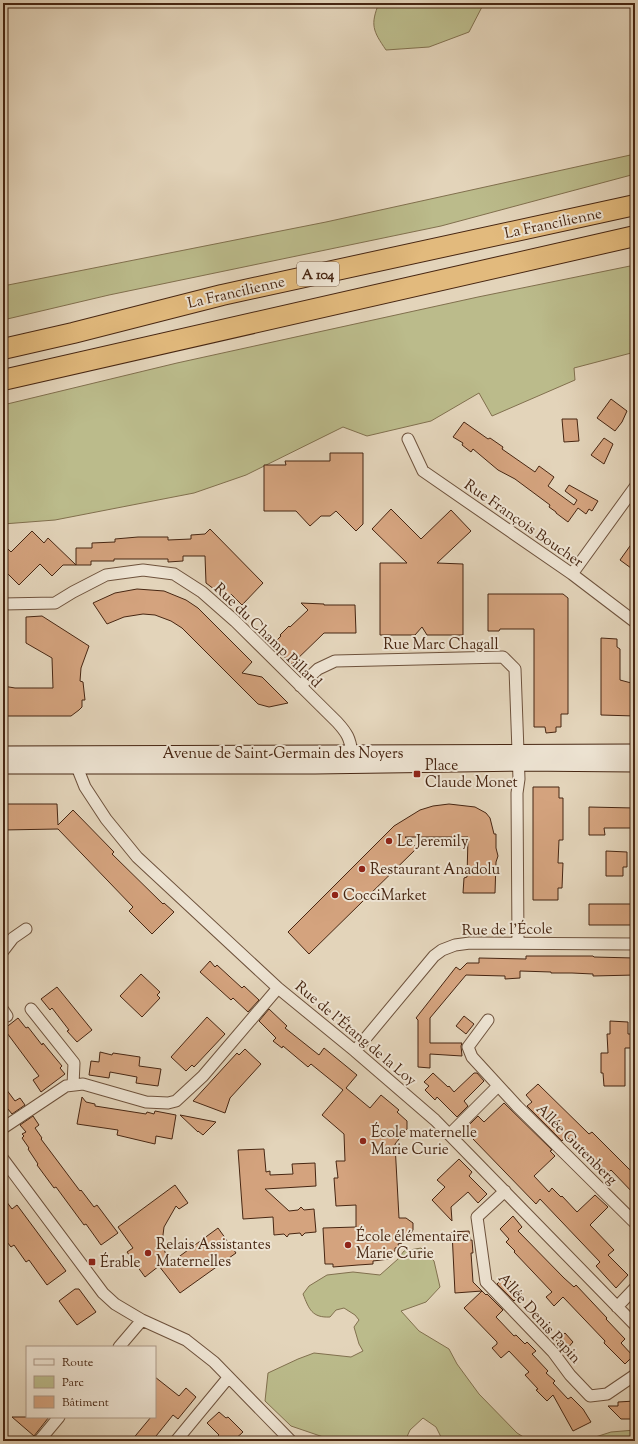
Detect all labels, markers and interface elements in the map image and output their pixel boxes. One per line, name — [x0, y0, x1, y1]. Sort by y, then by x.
street label: La Francilienne — [502, 204, 604, 245]
road number: A 104 — [297, 262, 339, 286]
street label: La Francilienne — [186, 272, 287, 315]
street label: Rue François Boucher — [459, 475, 587, 574]
street label: Rue du Champ Pillard — [208, 579, 326, 694]
street label: Rue Marc Chagall — [383, 635, 499, 656]
street label: Avenue de Saint-Germain des Noyers — [162, 744, 404, 765]
place label: Place Claude Monet — [425, 756, 518, 794]
marker: Place Claude Monet — [412, 769, 422, 779]
place label: Le Jeremily — [397, 832, 469, 853]
marker: Le Jeremily — [384, 836, 394, 846]
place label: Restaurant Anadolu — [370, 860, 501, 881]
marker: Restaurant Anadolu — [357, 864, 367, 874]
place label: CocciMarket — [343, 886, 427, 907]
marker: CocciMarket — [330, 890, 340, 900]
street label: Rue de l'École — [461, 918, 553, 942]
street label: Rue de l'Étang de la Loy — [290, 976, 421, 1092]
street label: Allée Gutenberg — [531, 1100, 621, 1190]
place label: École maternelle Marie Curie — [371, 1122, 477, 1161]
marker: École maternelle Marie Curie — [358, 1136, 368, 1146]
place label: École élémentaire Marie Curie — [356, 1226, 469, 1265]
place label: Relais Assistantes Maternelles — [156, 1235, 271, 1273]
marker: École élémentaire Marie Curie — [343, 1240, 353, 1250]
marker: Relais Assistantes Maternelles — [143, 1248, 153, 1258]
place label: Érable — [100, 1252, 141, 1274]
marker: Érable — [87, 1257, 97, 1267]
street label: Allée Denis Papin — [493, 1269, 585, 1369]
legend — [26, 1346, 156, 1418]
text: Route — [62, 1354, 94, 1372]
text: Parc — [62, 1374, 84, 1392]
text: Bâtiment — [62, 1394, 109, 1412]

